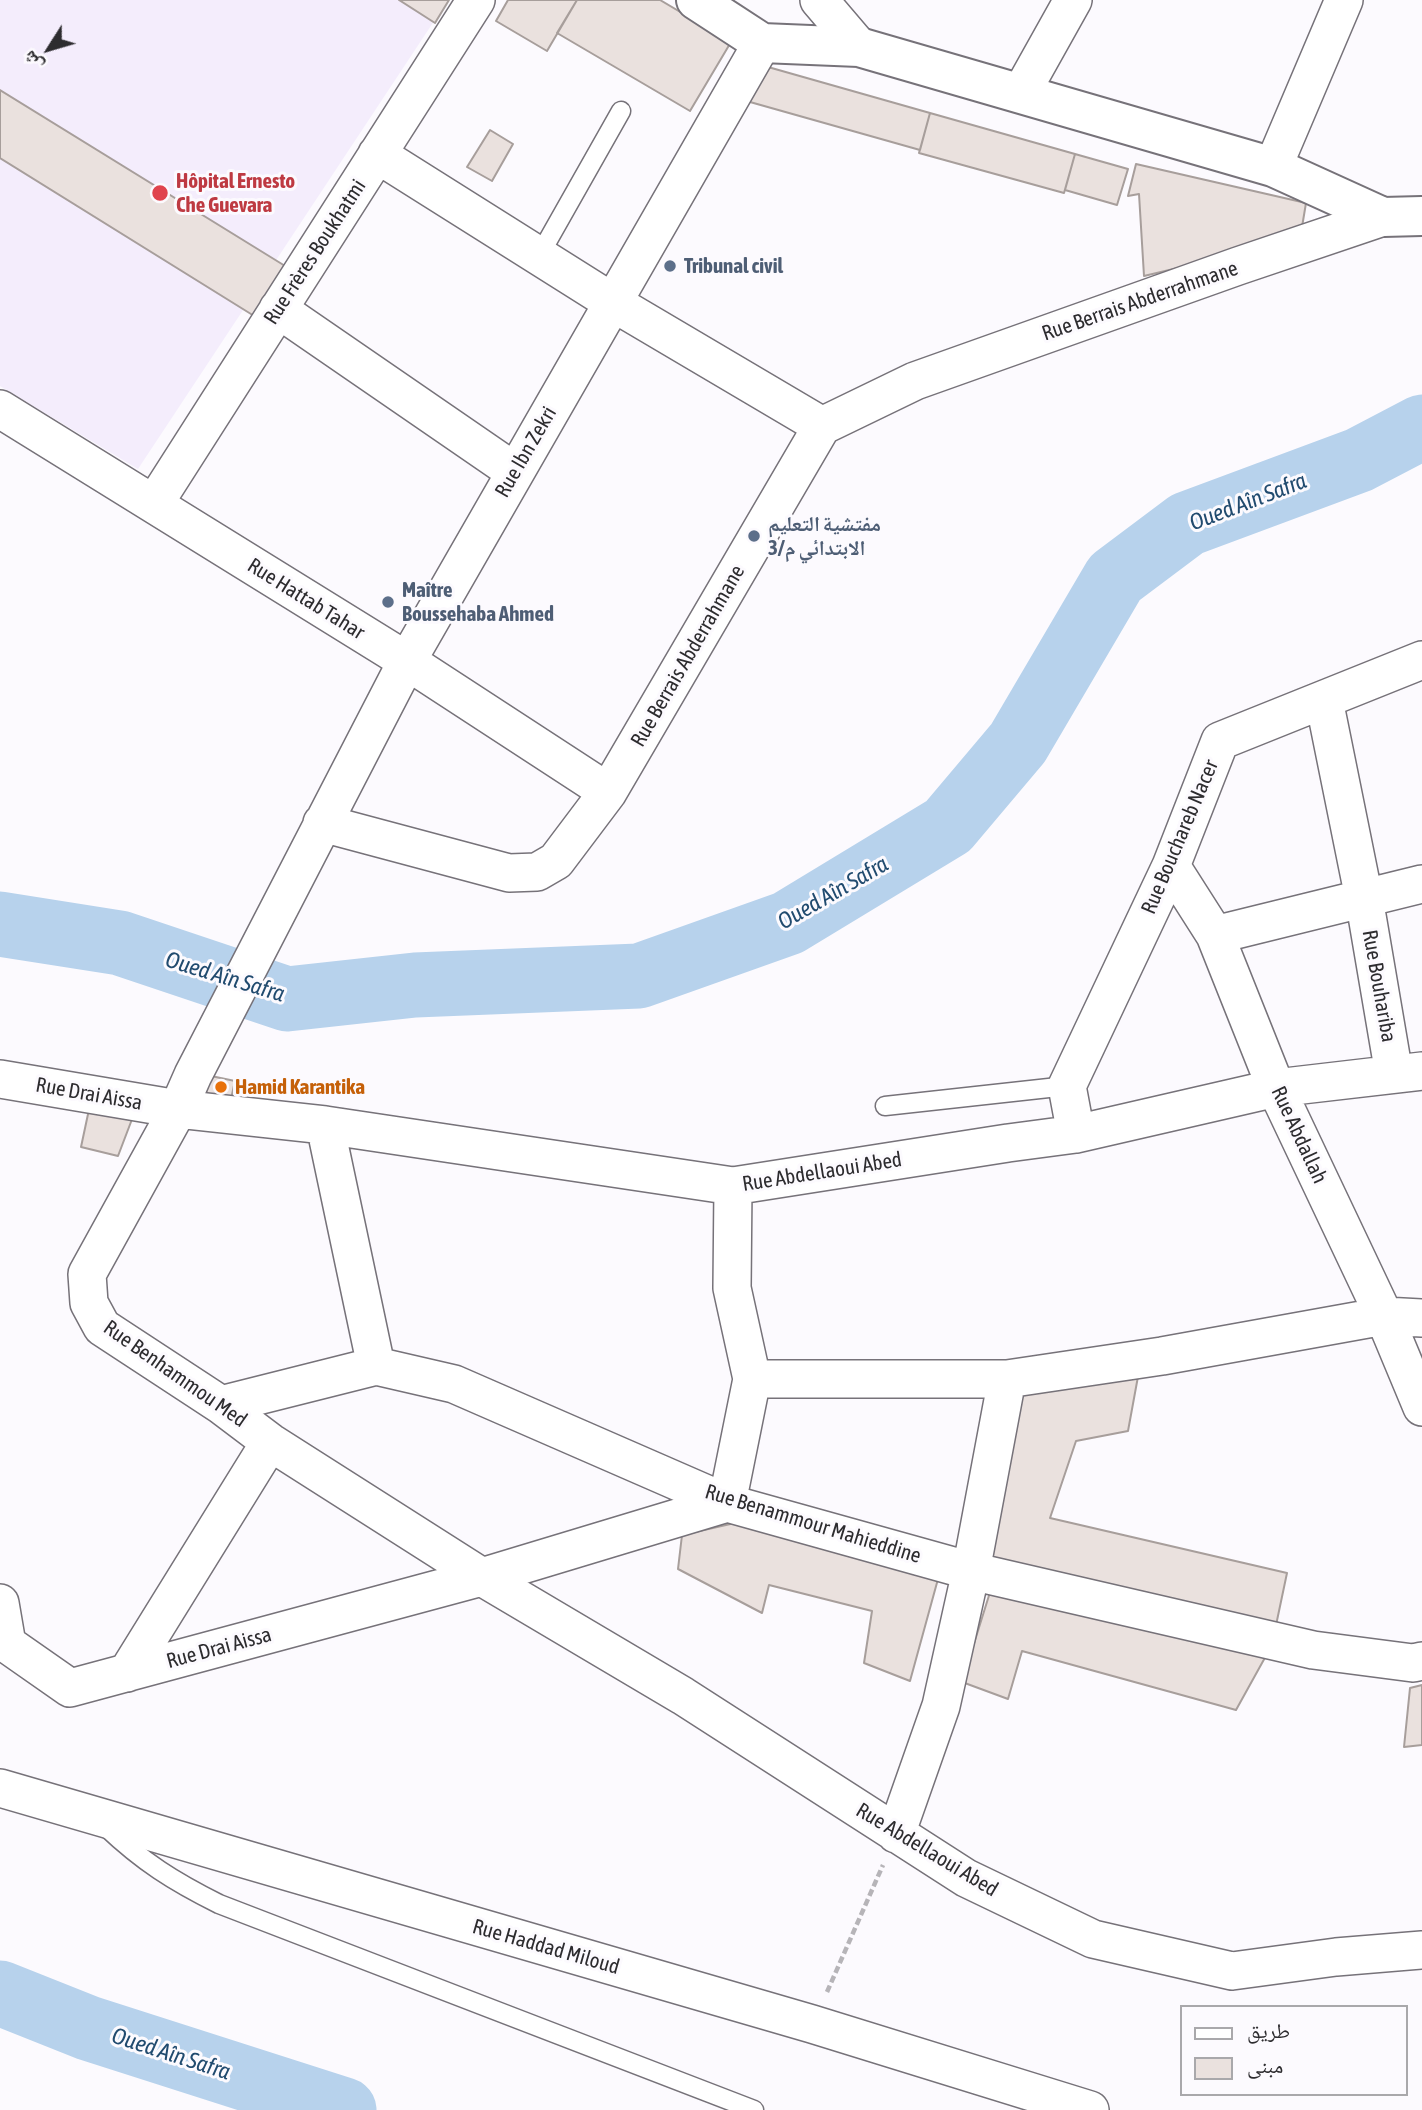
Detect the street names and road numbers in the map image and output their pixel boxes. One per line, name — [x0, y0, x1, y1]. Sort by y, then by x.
street label: Rue Frères Boukhatmi — [259, 175, 371, 329]
street label: Rue Berrais Abderrahmane — [1039, 256, 1241, 346]
street label: Rue Ibn Zekri — [490, 402, 562, 502]
street label: Rue Hattab Tahar — [243, 553, 369, 645]
street label: Rue Berrais Abderrahmane — [626, 561, 750, 751]
street label: Rue Bouchareb Nacer — [1136, 756, 1224, 918]
street label: Rue Bouhariba — [1357, 928, 1401, 1044]
street label: Rue Drai Aissa — [34, 1072, 144, 1116]
street label: Rue Abdallah — [1266, 1083, 1332, 1187]
street label: Rue Abdellaoui Abed — [741, 1147, 903, 1197]
street label: Rue Benhammou Med — [98, 1315, 252, 1433]
street label: Rue Benammour Mahieddine — [702, 1479, 924, 1569]
street label: Rue Drai Aissa — [164, 1622, 274, 1674]
street label: Rue Abdellaoui Abed — [851, 1798, 1003, 1902]
street label: Rue Haddad Miloud — [470, 1914, 622, 1980]

